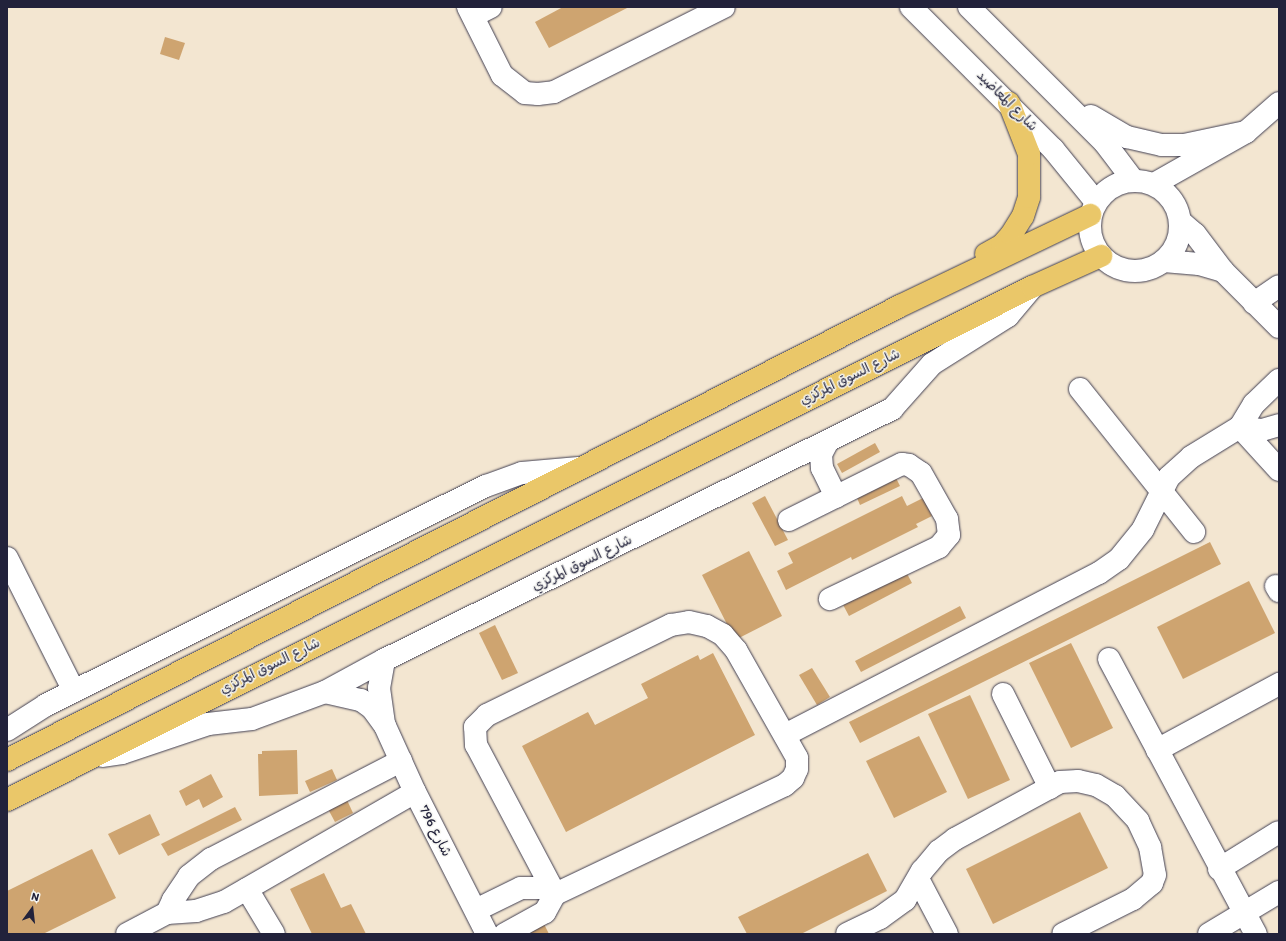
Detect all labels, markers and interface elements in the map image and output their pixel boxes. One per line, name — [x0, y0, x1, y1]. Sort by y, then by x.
street label: شارع المعاضيد — [973, 67, 1041, 135]
street label: شارع السوق المركزي — [797, 345, 903, 409]
street label: شارع السوق المركزي — [529, 531, 635, 595]
street label: شارع السوق المركزي — [217, 634, 323, 698]
street label: شارع 796 — [415, 803, 455, 859]
north arrow — [12, 889, 52, 929]
text: N — [30, 890, 41, 904]

